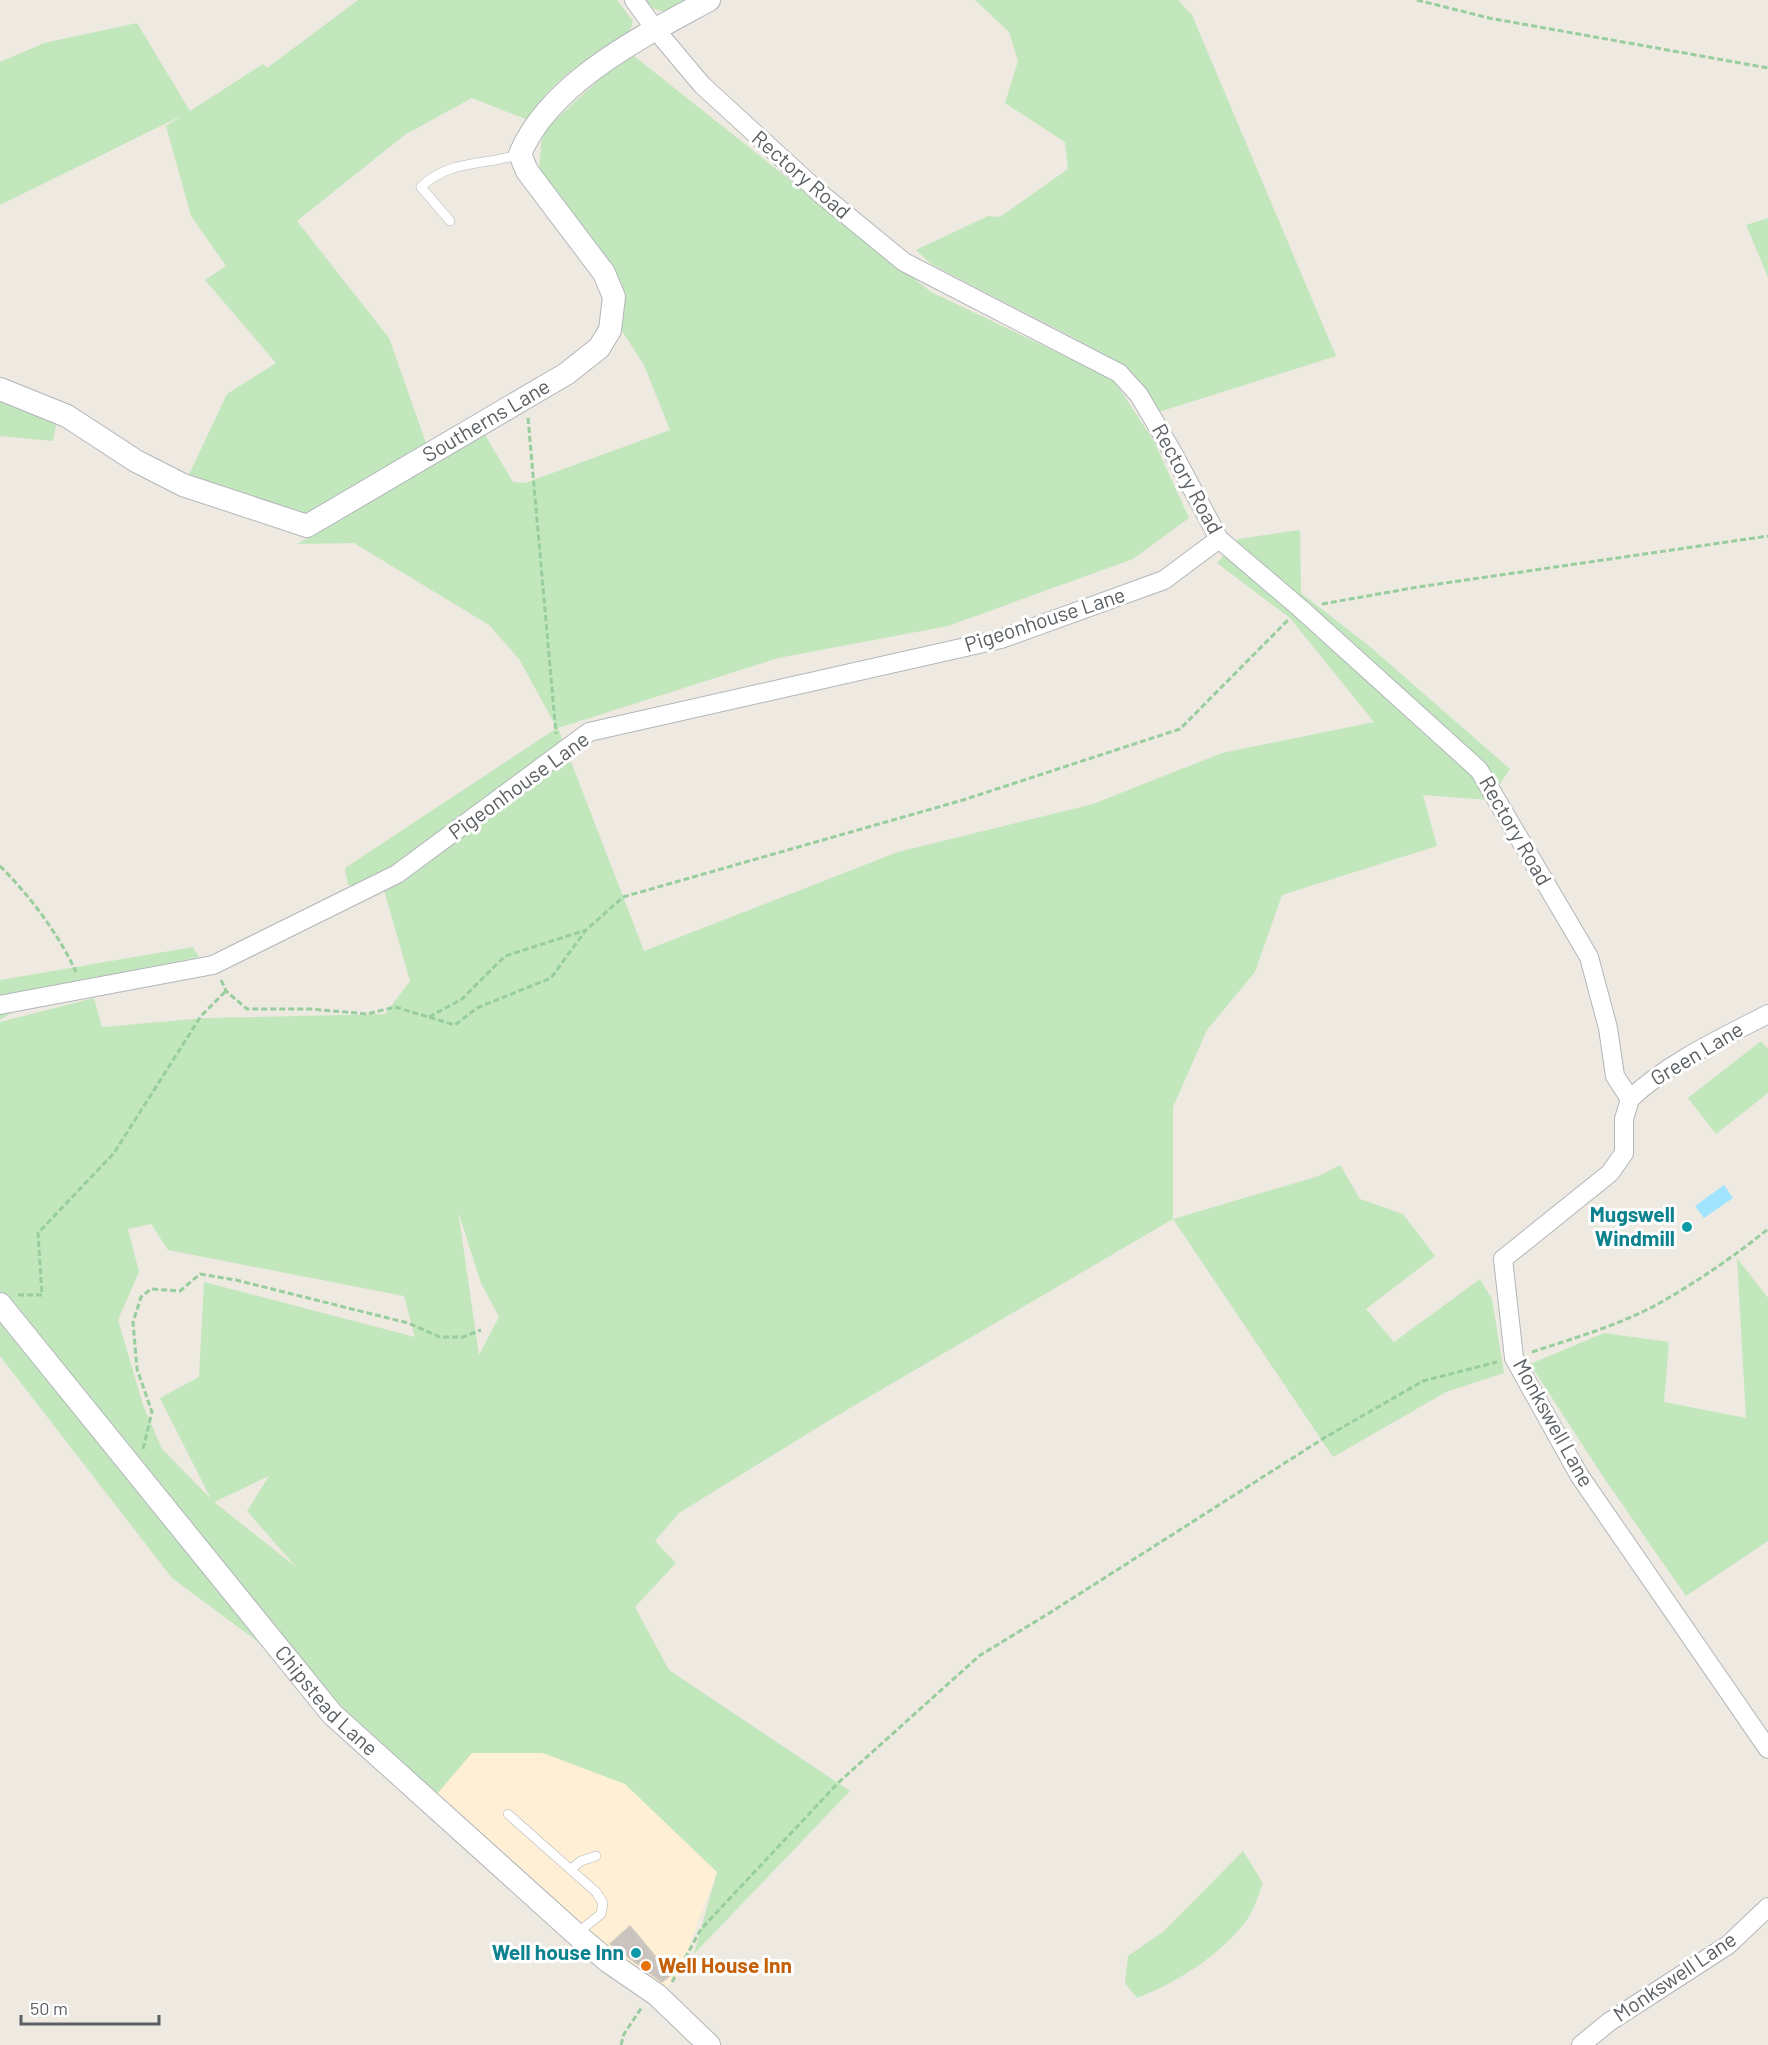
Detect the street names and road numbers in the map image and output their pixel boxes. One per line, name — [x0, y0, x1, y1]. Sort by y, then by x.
street label: Rectory Road — [748, 124, 856, 223]
street label: Southerns Lane — [417, 372, 554, 466]
street label: Rectory Road — [1148, 419, 1229, 538]
street label: Pigeonhouse Lane — [961, 581, 1128, 656]
street label: Pigeonhouse Lane — [443, 725, 593, 844]
street label: Rectory Road — [1475, 771, 1558, 889]
street label: Green Lane — [1645, 1015, 1747, 1090]
street label: Monkswell Lane — [1509, 1354, 1600, 1491]
street label: Chipstead Lane — [271, 1640, 384, 1760]
street label: Monkswell Lane — [1608, 1926, 1740, 2026]

